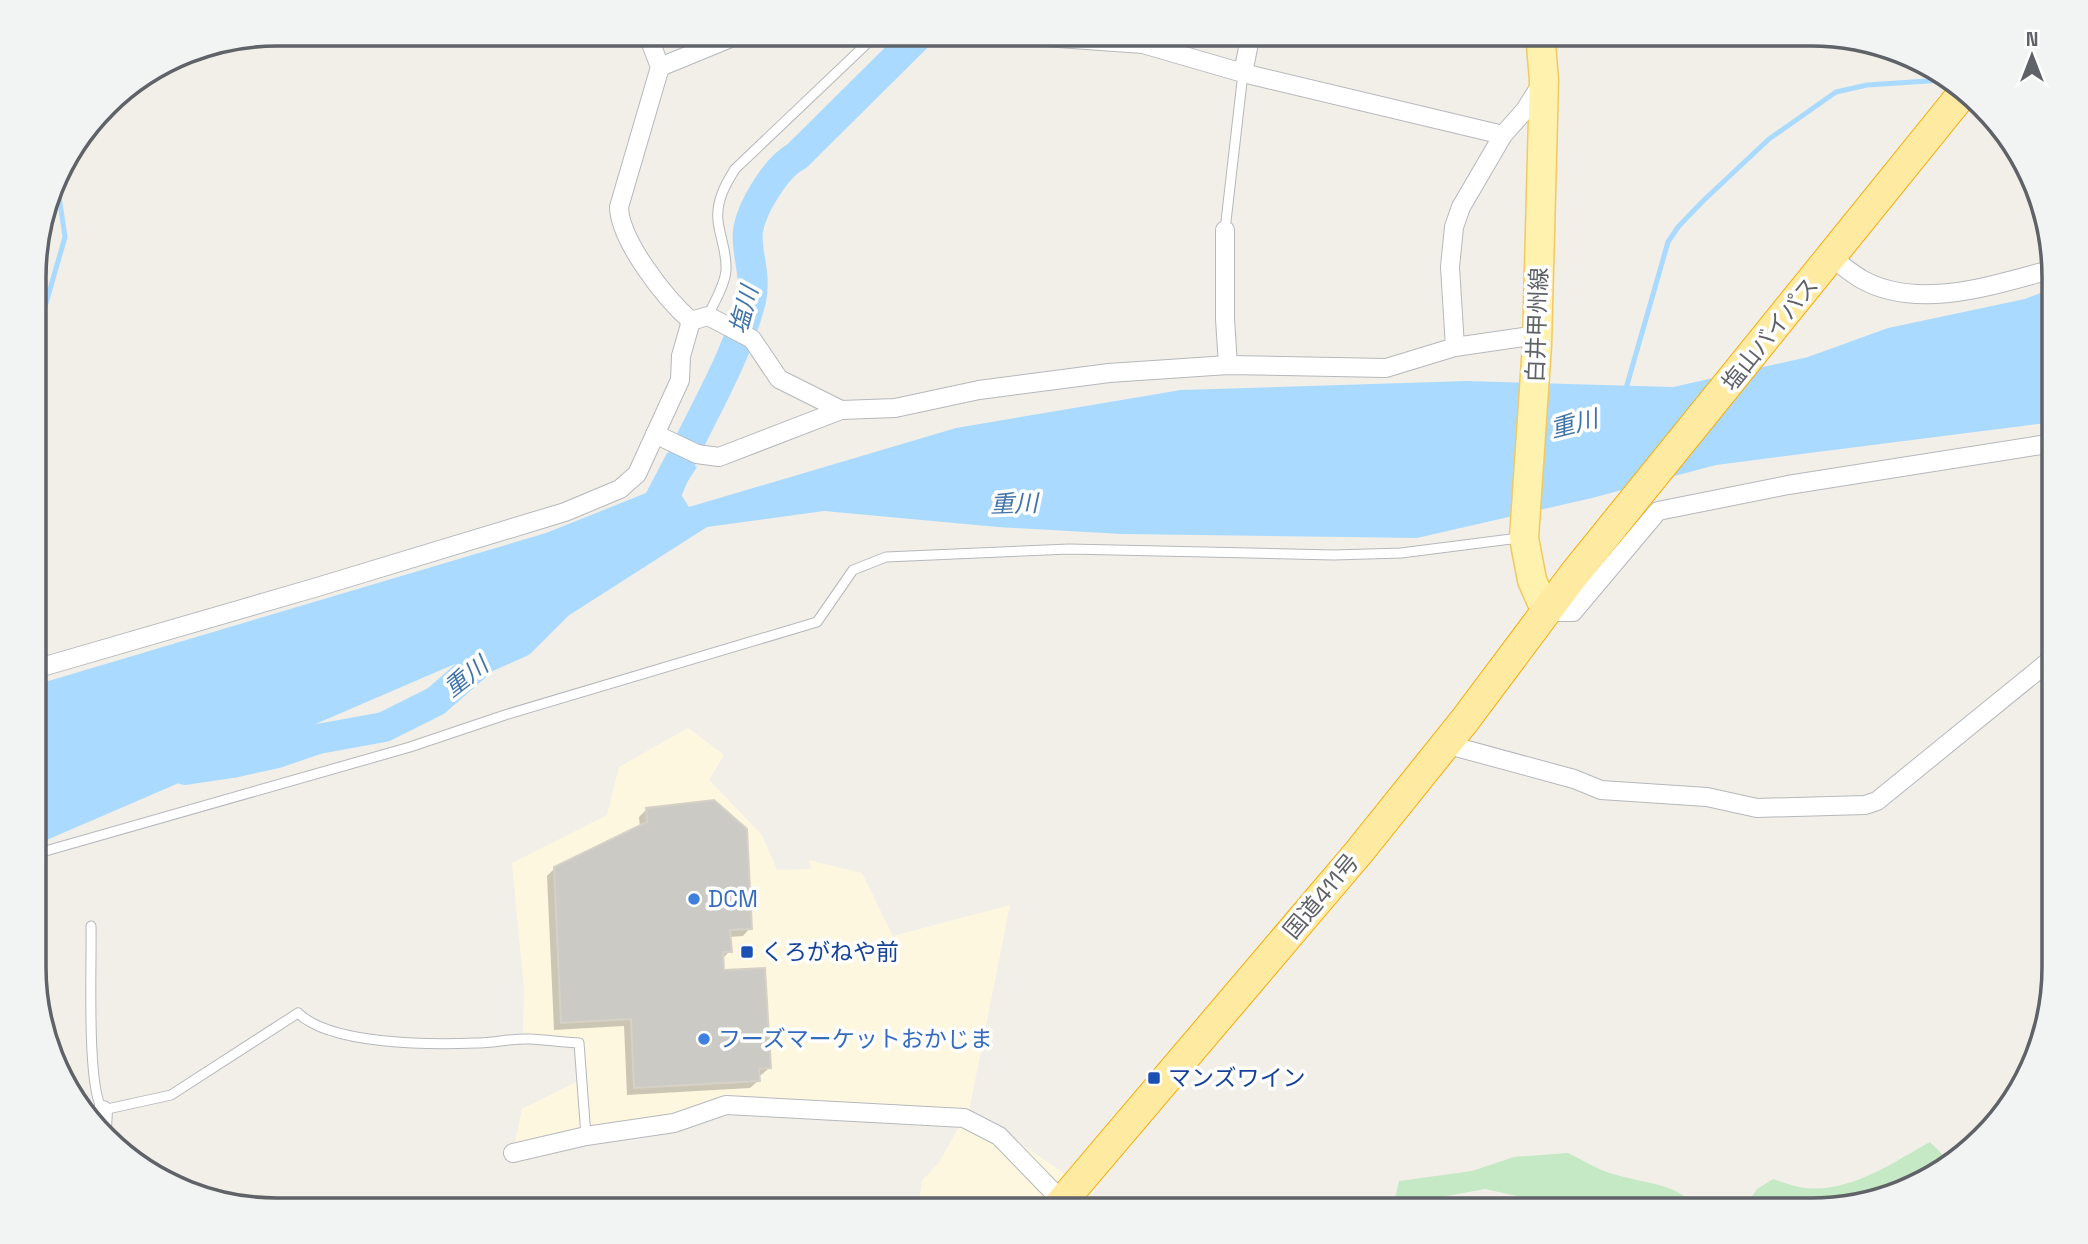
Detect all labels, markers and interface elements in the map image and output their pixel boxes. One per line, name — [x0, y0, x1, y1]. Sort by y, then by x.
north arrow — [1997, 21, 2067, 91]
text: N — [2026, 27, 2038, 52]
street label: 白井甲州線 — [1520, 267, 1554, 383]
street label: 塩山バイパス — [1715, 271, 1825, 397]
water label: 塩川 — [722, 280, 765, 337]
water label: 重川 — [1547, 402, 1604, 444]
water label: 重川 — [989, 487, 1042, 520]
water label: 重川 — [437, 648, 497, 704]
street label: 国道411号 — [1277, 847, 1365, 945]
place label: DCM — [708, 884, 758, 914]
marker: DCM — [686, 891, 702, 907]
place label: くろがねや前 — [761, 937, 899, 967]
marker: くろがねや前 — [739, 944, 755, 960]
place label: フーズマーケットおかじま — [718, 1024, 993, 1054]
marker: フーズマーケットおかじま — [696, 1031, 712, 1047]
place label: マンズワイン — [1168, 1063, 1306, 1093]
marker: マンズワイン — [1146, 1070, 1162, 1086]

